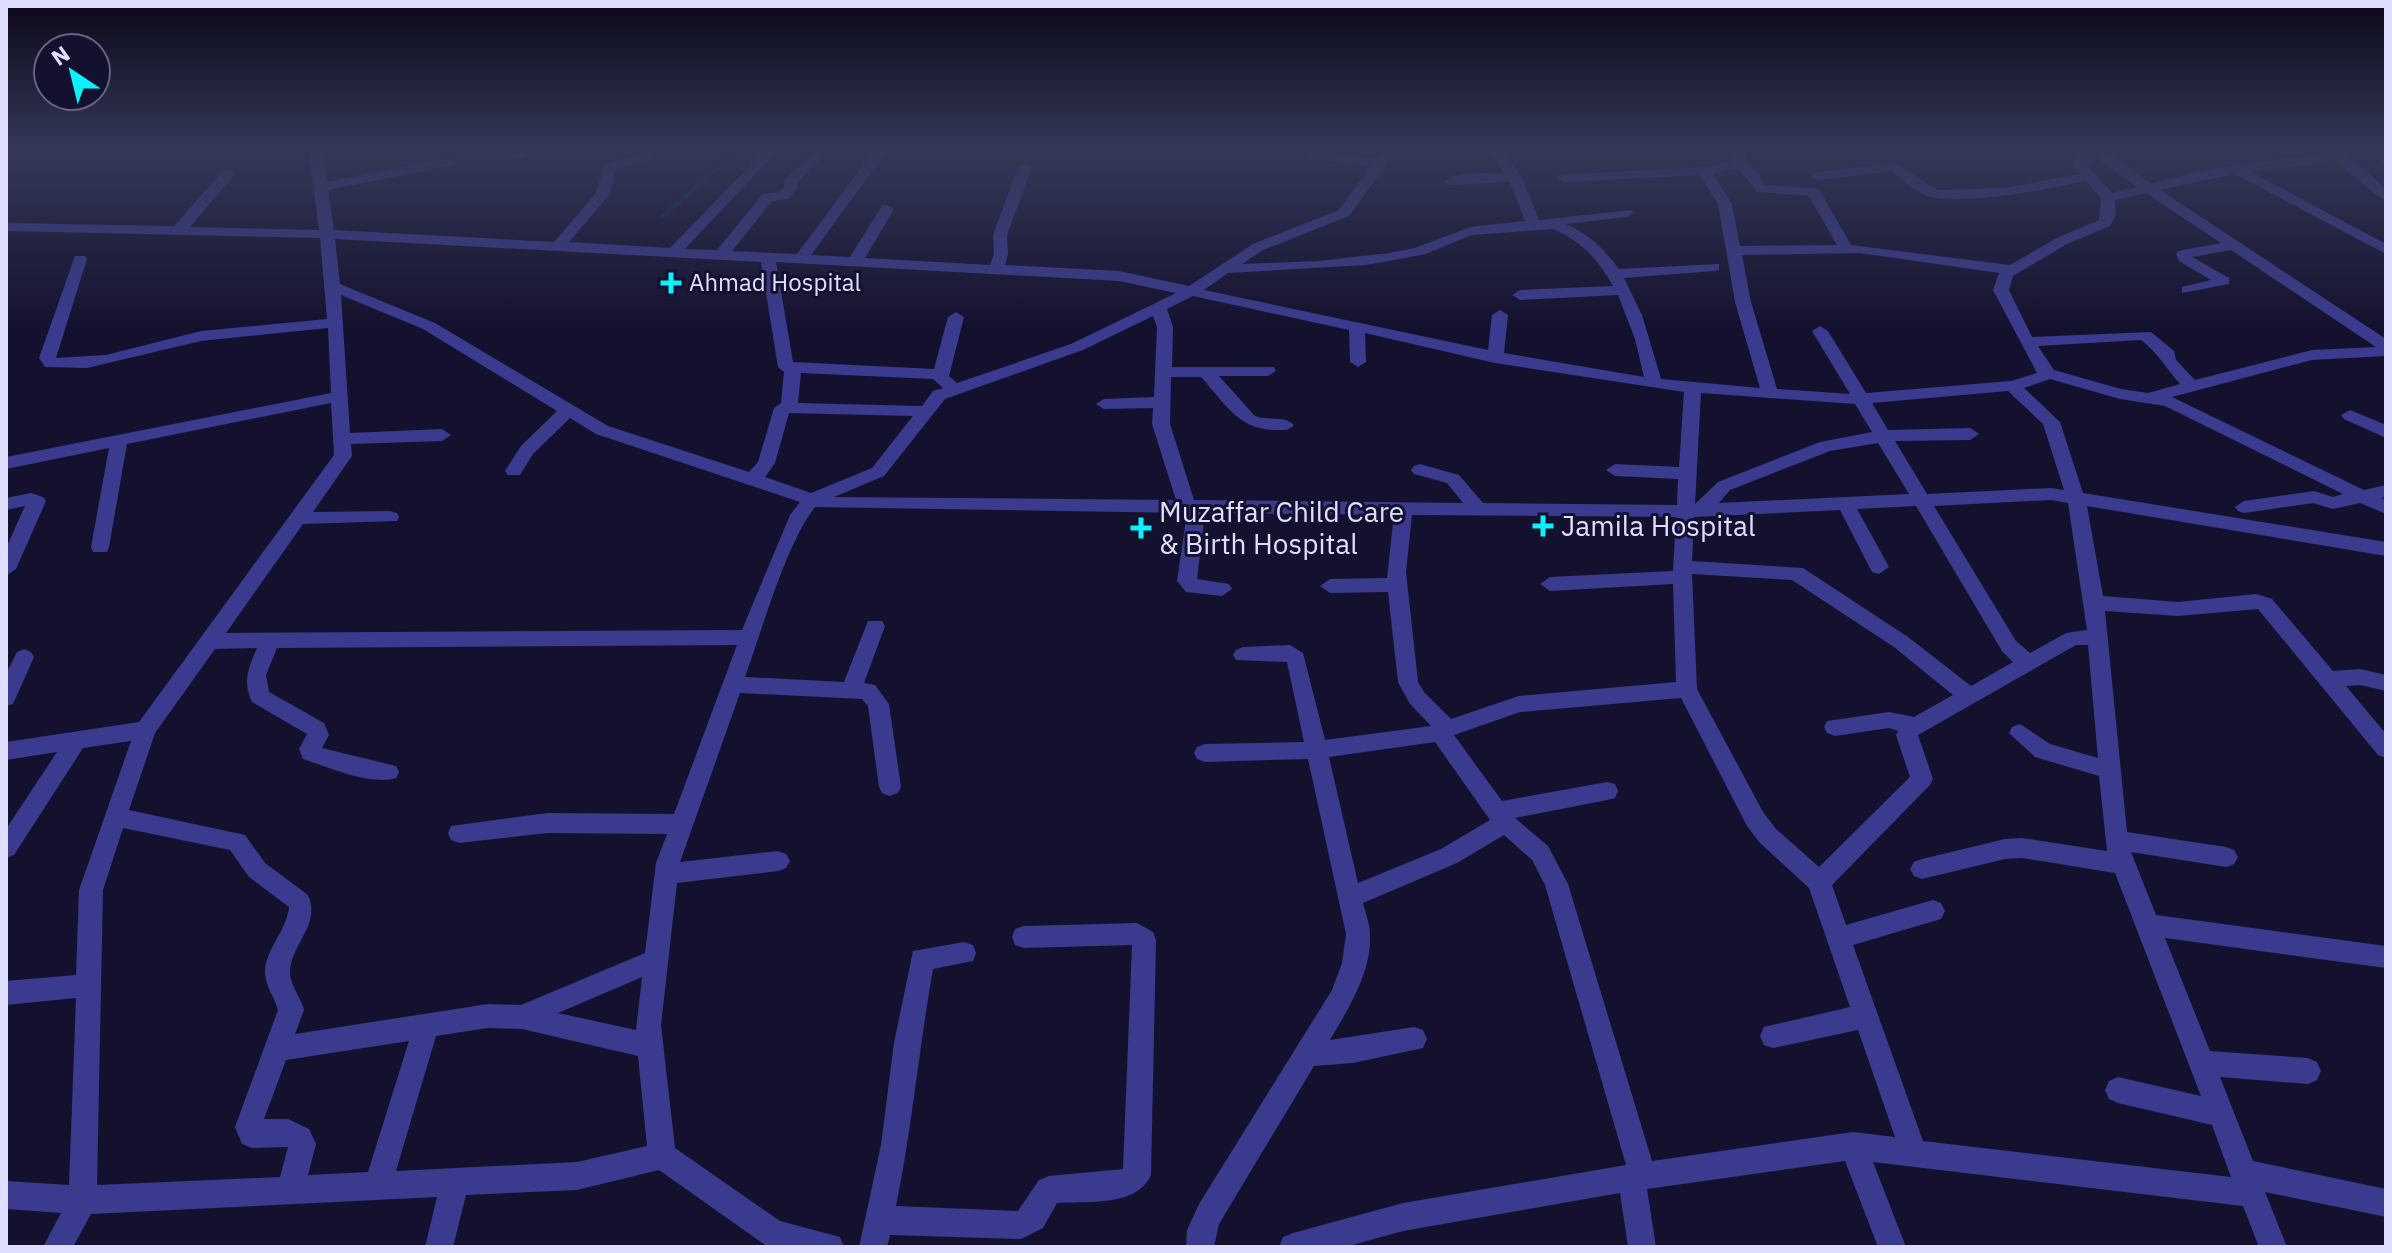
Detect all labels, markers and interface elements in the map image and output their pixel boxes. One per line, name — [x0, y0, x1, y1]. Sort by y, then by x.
north arrow — [32, 32, 112, 112]
text: N — [45, 39, 75, 72]
place label: Ahmad Hospital — [689, 266, 861, 298]
marker: Ahmad Hospital — [660, 272, 682, 294]
place label: Muzaffar Child Care & Birth Hospital — [1159, 493, 1404, 562]
place label: Jamila Hospital — [1561, 507, 1756, 544]
marker: Jamila Hospital — [1532, 515, 1554, 537]
marker: Muzaffar Child Care & Birth Hospital — [1130, 517, 1152, 539]

